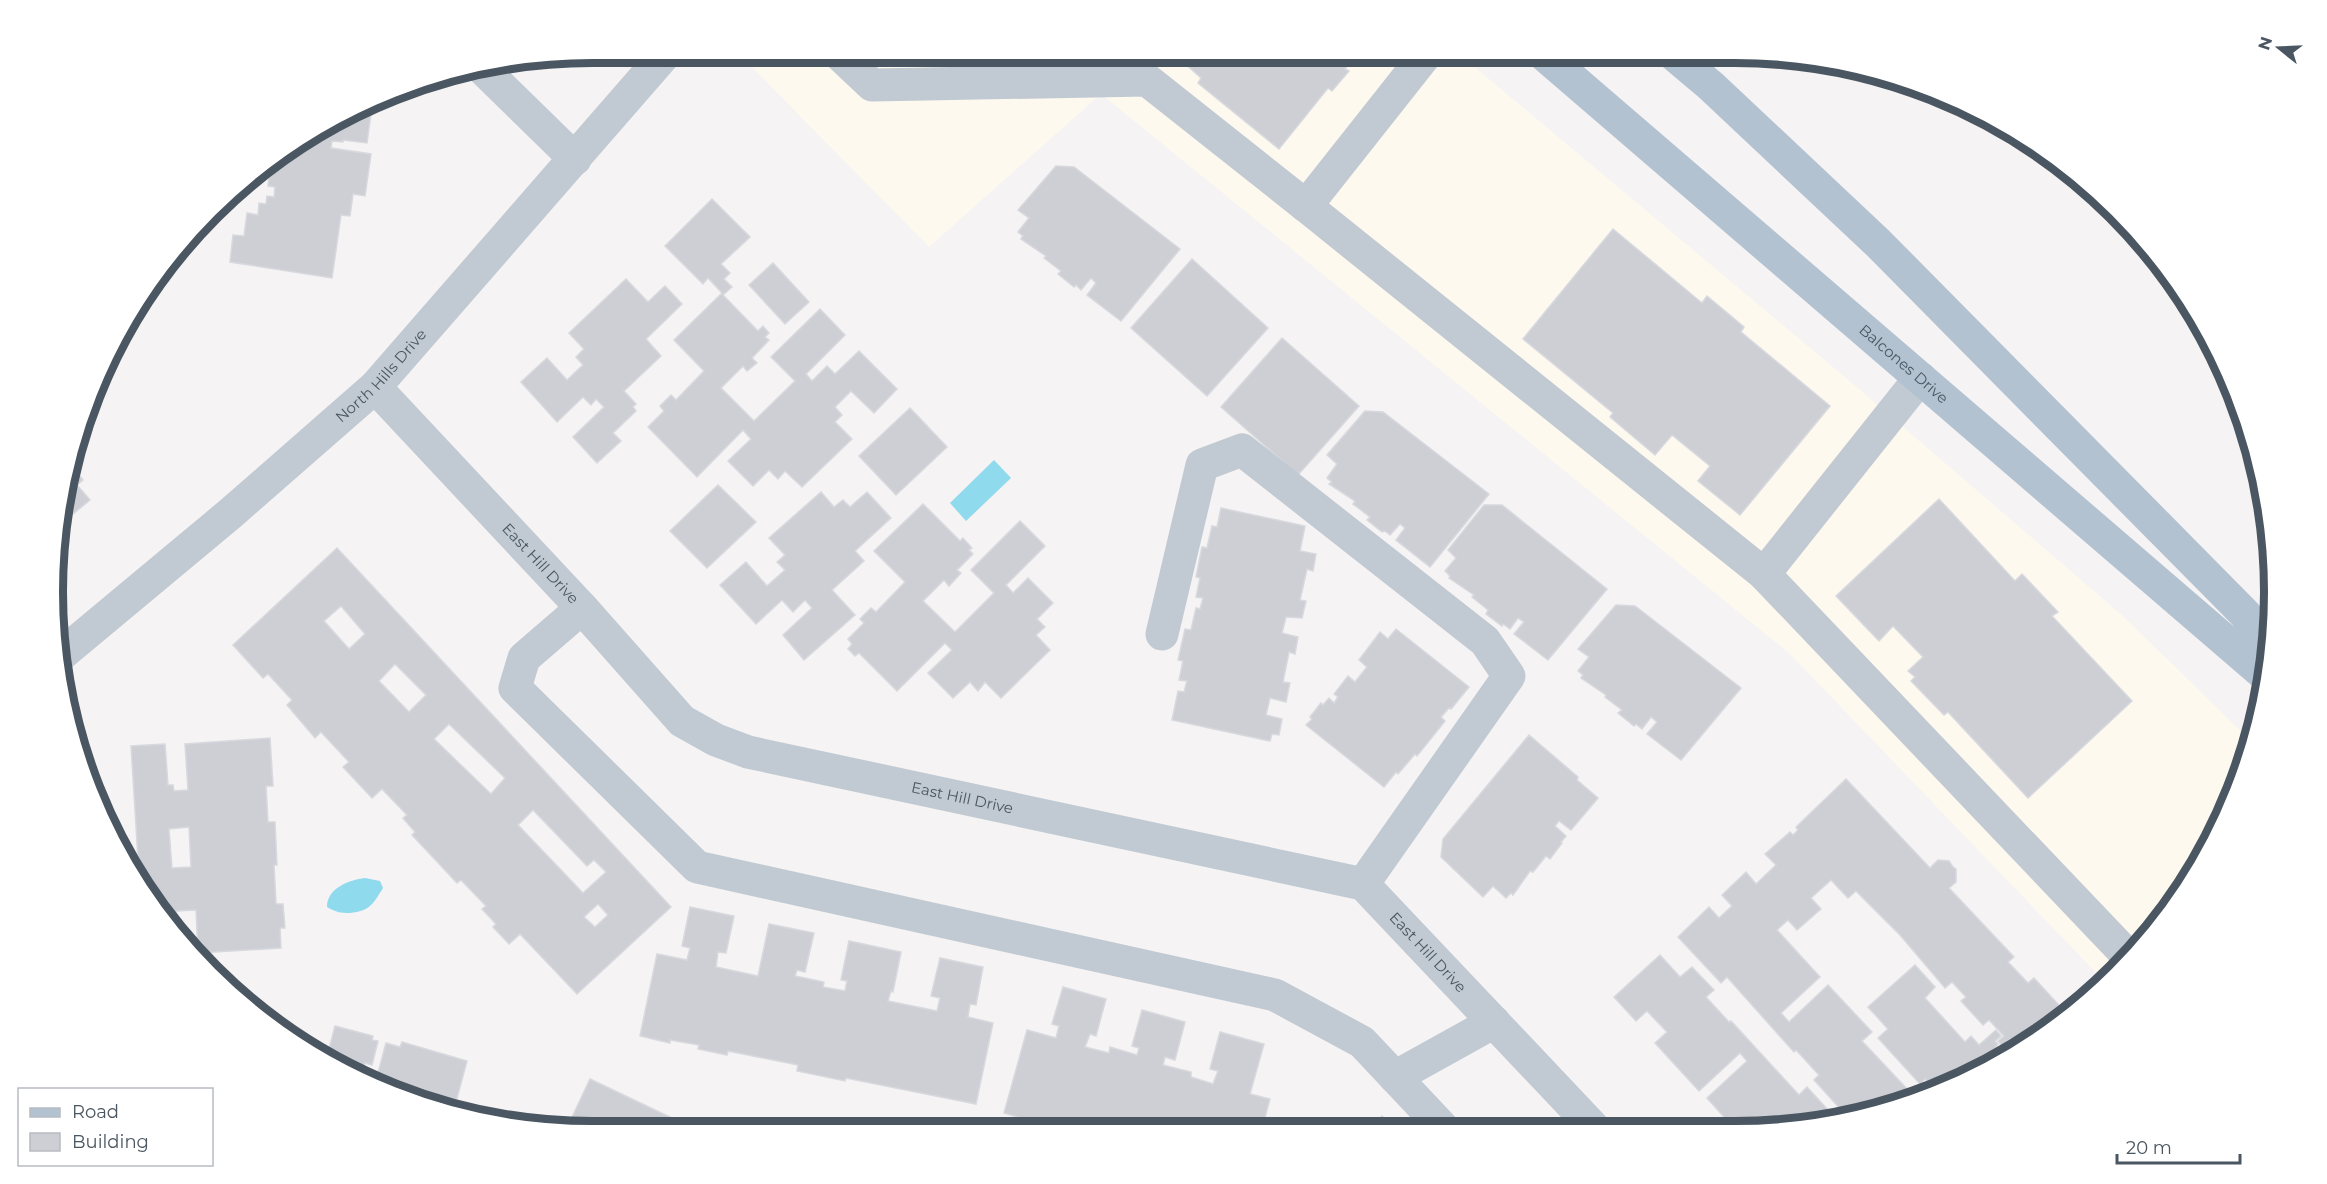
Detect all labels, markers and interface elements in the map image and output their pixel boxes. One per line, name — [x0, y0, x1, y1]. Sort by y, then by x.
north arrow — [2249, 18, 2309, 78]
text: N — [2254, 34, 2276, 53]
street label: Balcones Drive — [1855, 320, 1952, 407]
street label: North Hills Drive — [331, 325, 430, 426]
street label: East Hill Drive — [498, 519, 583, 608]
street label: East Hill Drive — [910, 777, 1015, 818]
street label: East Hill Drive — [1386, 908, 1471, 996]
legend — [18, 1088, 213, 1166]
text: Road — [72, 1101, 119, 1123]
scale bar — [2117, 1127, 2240, 1165]
text: Building — [72, 1131, 149, 1153]
text: 20 m — [2126, 1137, 2172, 1159]

